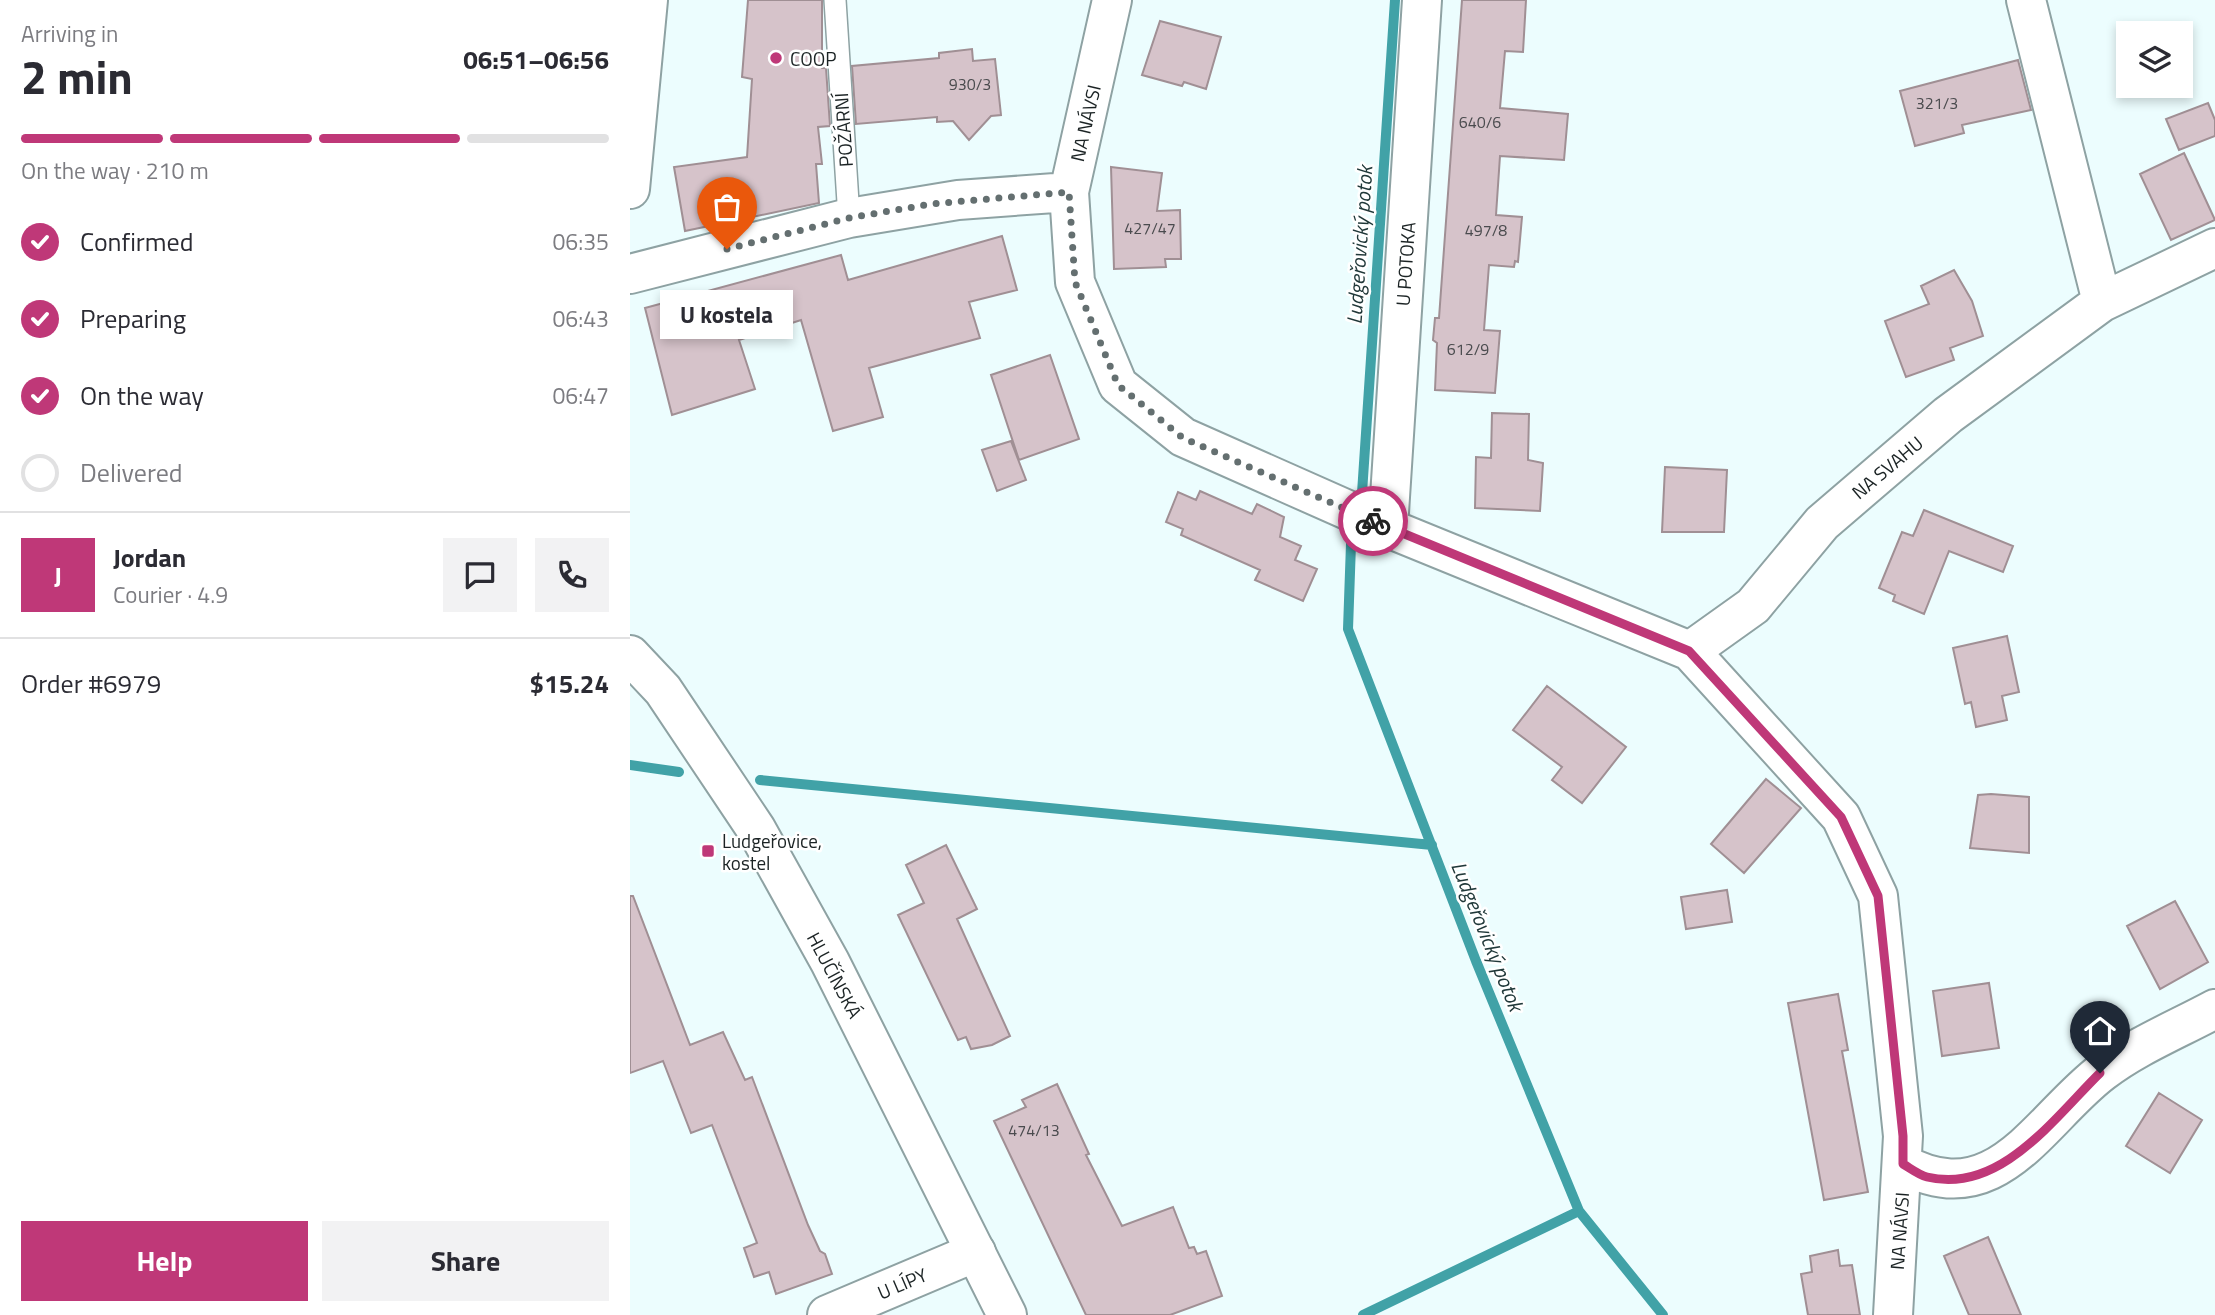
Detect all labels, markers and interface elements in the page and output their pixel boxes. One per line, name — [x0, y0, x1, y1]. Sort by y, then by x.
text: Arriving in — [21, 16, 118, 51]
map controls — [2116, 21, 2193, 98]
button: layers — [2116, 21, 2193, 98]
text: 06:51–06:56 — [463, 40, 609, 79]
text: 2 min — [21, 42, 133, 112]
place label: COOP — [790, 44, 836, 73]
marker: COOP — [768, 50, 784, 66]
house number: 930/3 — [949, 72, 991, 96]
street label: NA NÁVSI — [1062, 82, 1108, 164]
house number: 321/3 — [1916, 91, 1958, 115]
street label: POŽÁRNÍ — [826, 92, 860, 168]
house number: 640/6 — [1459, 110, 1501, 134]
text: On the way · 210 m — [21, 153, 209, 188]
water label: Ludgeřovický potok — [1337, 162, 1381, 325]
pin — [697, 177, 757, 249]
icon: bag — [708, 188, 746, 226]
house number: 427/47 — [1124, 216, 1176, 240]
house number: 497/8 — [1465, 218, 1507, 242]
street label: U POTOKA — [1388, 221, 1422, 307]
text: Confirmed — [80, 222, 194, 261]
icon: check — [21, 223, 59, 261]
text: 06:35 — [552, 224, 609, 259]
callout: U kostela — [661, 291, 794, 340]
text: U kostela — [680, 297, 773, 332]
text: Preparing — [80, 299, 186, 338]
icon: check — [21, 300, 59, 338]
text: 06:43 — [552, 301, 609, 336]
house number: 612/9 — [1447, 337, 1489, 361]
text: On the way — [80, 376, 204, 415]
icon: check — [21, 377, 59, 415]
text: 06:47 — [552, 378, 609, 413]
street label: NA SVAHU — [1845, 428, 1929, 506]
text: Delivered — [80, 453, 183, 492]
courier — [1338, 486, 1408, 556]
icon: bike — [1354, 502, 1392, 540]
text: Jordan — [113, 538, 186, 577]
button: chat — [443, 538, 517, 612]
button: phone — [535, 538, 609, 612]
text: J — [54, 556, 62, 595]
text: Courier · 4.9 — [113, 577, 228, 612]
text: Order #6979 — [21, 664, 161, 703]
text: $15.24 — [530, 664, 609, 703]
place label: Ludgeřovice, kostel — [722, 826, 822, 877]
marker: Ludgeřovice, kostel — [700, 843, 716, 859]
water label: Ludgeřovický potok — [1443, 856, 1534, 1018]
street label: HLUČÍNSKÁ — [800, 927, 870, 1023]
pin — [2070, 1001, 2130, 1073]
icon: home — [2081, 1012, 2119, 1050]
house number: 474/13 — [1008, 1118, 1060, 1142]
street label: NA NÁVSI — [1882, 1191, 1916, 1271]
button: Help — [21, 1221, 308, 1301]
button: Share — [322, 1221, 609, 1301]
street label: U LÍPY — [873, 1259, 932, 1306]

